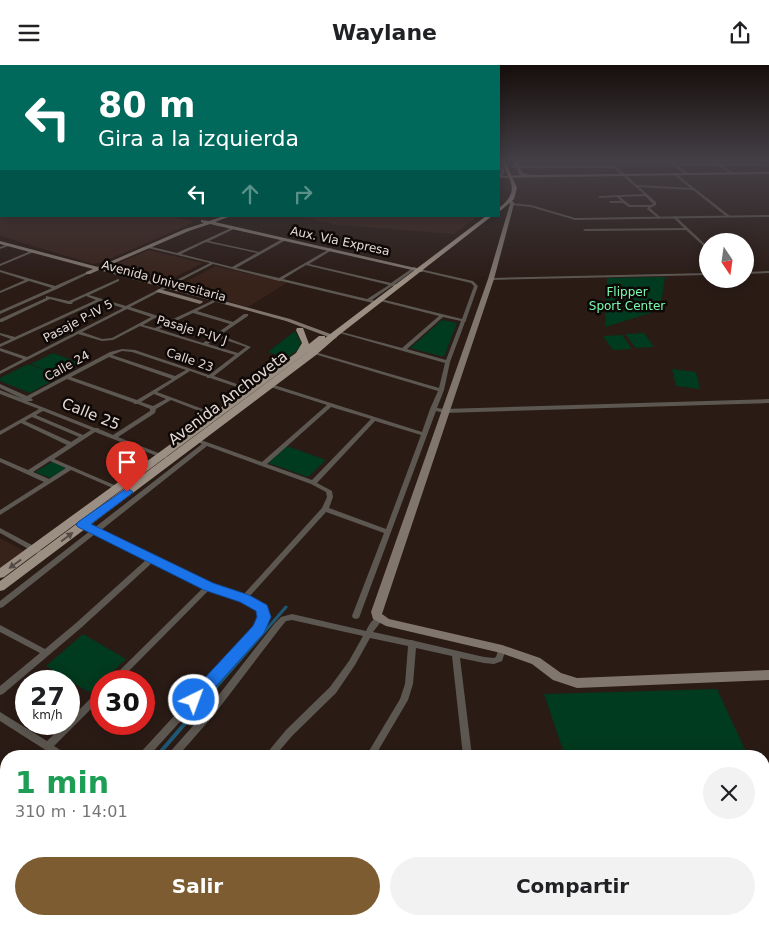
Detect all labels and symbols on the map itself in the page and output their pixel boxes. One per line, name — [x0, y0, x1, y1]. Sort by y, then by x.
street label: Aux. Vía Expresa — [289, 224, 391, 258]
north arrow — [699, 233, 754, 287]
street label: Avenida Universitaria — [100, 258, 228, 304]
park label: Flipper Sport Center — [589, 285, 665, 313]
street label: Pasaje P-IV 5 — [41, 297, 115, 345]
street label: Pasaje P-IV J — [155, 313, 229, 347]
street label: Calle 23 — [165, 345, 215, 375]
street label: Avenida Anchoveta — [165, 347, 291, 449]
street label: Calle 24 — [42, 348, 92, 384]
street label: Calle 25 — [59, 394, 123, 434]
pin — [106, 441, 148, 492]
one-way arrow — [60, 531, 73, 542]
one-way arrow — [9, 558, 22, 569]
speed limit sign: 30 — [90, 670, 155, 735]
position arrow — [167, 673, 219, 725]

